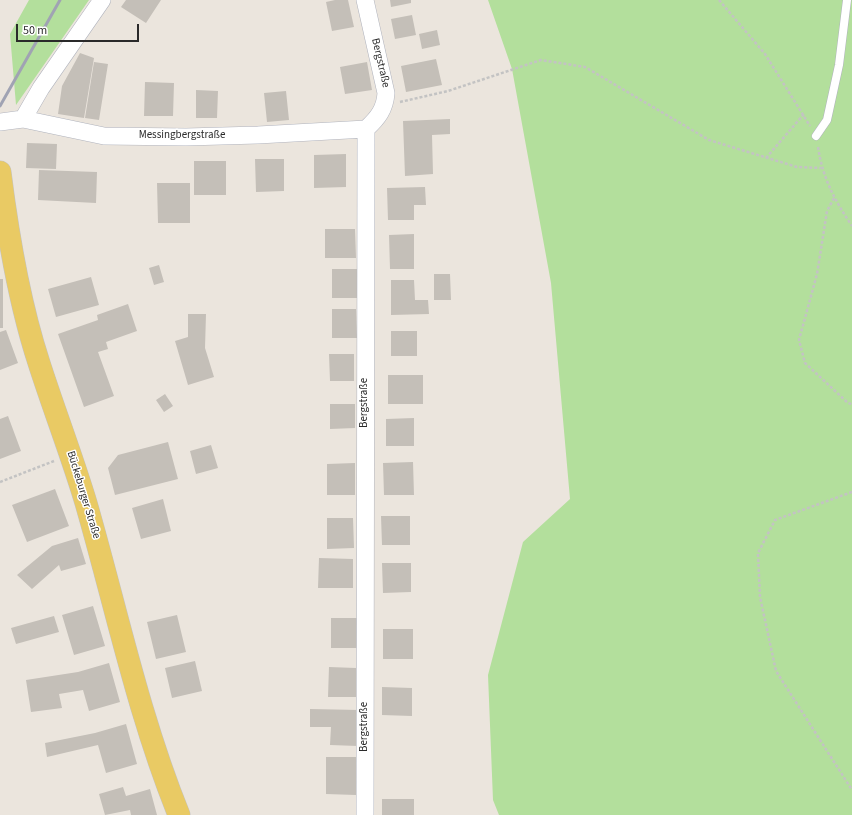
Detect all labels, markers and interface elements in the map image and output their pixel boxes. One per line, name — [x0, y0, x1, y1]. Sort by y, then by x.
scale bar — [18, 16, 141, 42]
text: 50 m — [23, 22, 47, 39]
street label: Bergstraße — [368, 37, 392, 89]
street label: Messingbergstraße — [139, 129, 225, 143]
street label: Bergstraße — [358, 378, 372, 428]
street label: Bückeburger Straße — [63, 450, 103, 540]
street label: Bergstraße — [358, 702, 372, 752]

